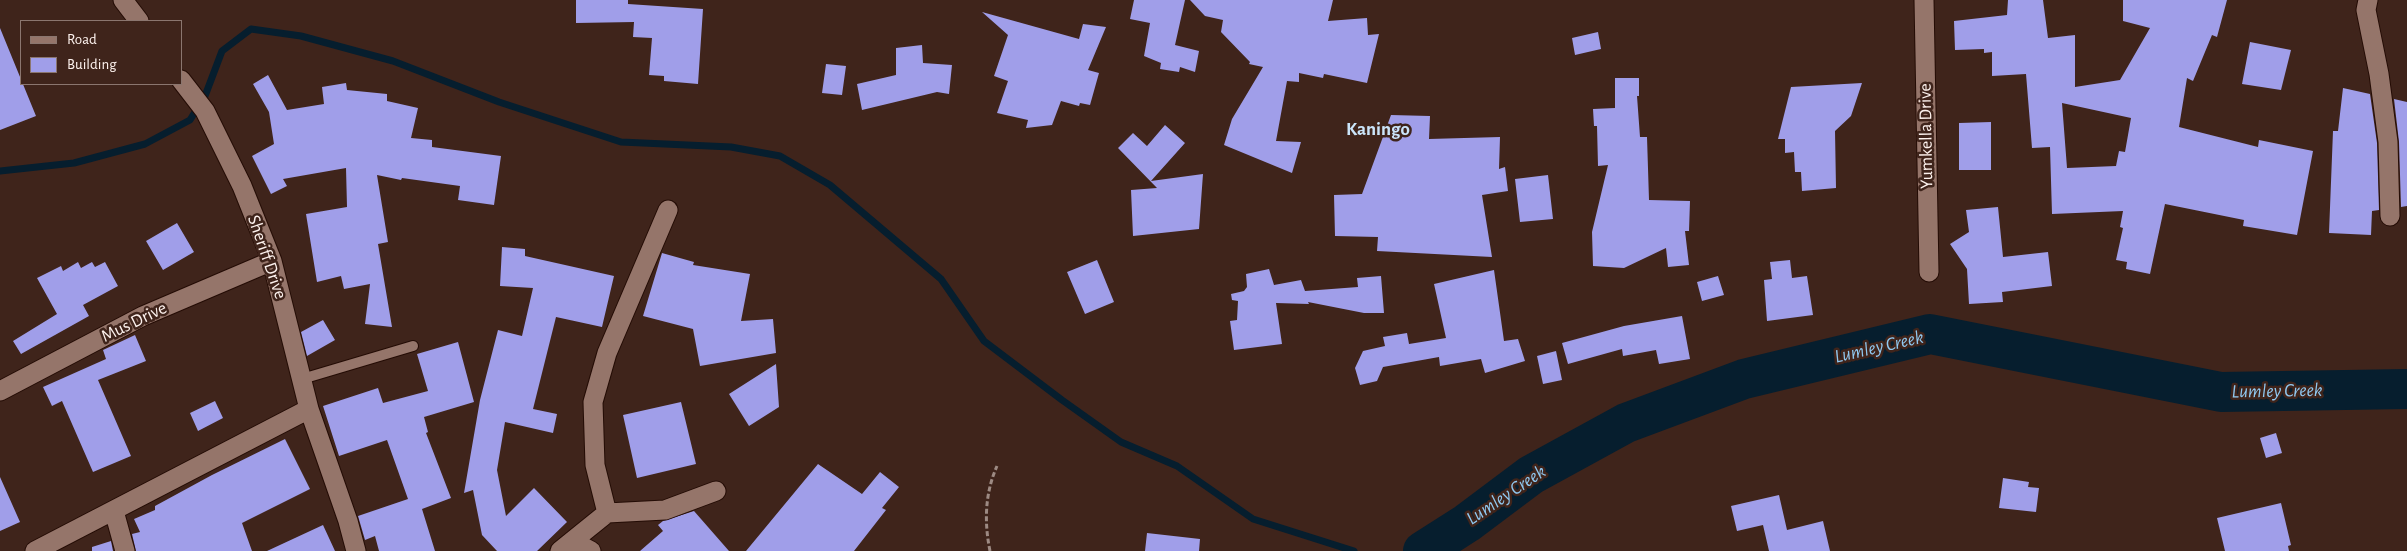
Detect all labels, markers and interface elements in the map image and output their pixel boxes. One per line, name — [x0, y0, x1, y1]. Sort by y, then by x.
legend — [20, 20, 182, 85]
text: Road — [67, 32, 97, 47]
text: Building — [67, 57, 117, 72]
street label: Yumkella Drive — [1914, 83, 1938, 189]
district label: Kaningo — [1346, 118, 1410, 140]
street label: Sheriff Drive — [243, 212, 291, 302]
street label: Mus Drive — [98, 297, 170, 347]
water label: Lumley Creek — [1832, 326, 1926, 368]
water label: Lumley Creek — [2231, 379, 2323, 403]
water label: Lumley Creek — [1462, 460, 1550, 530]

